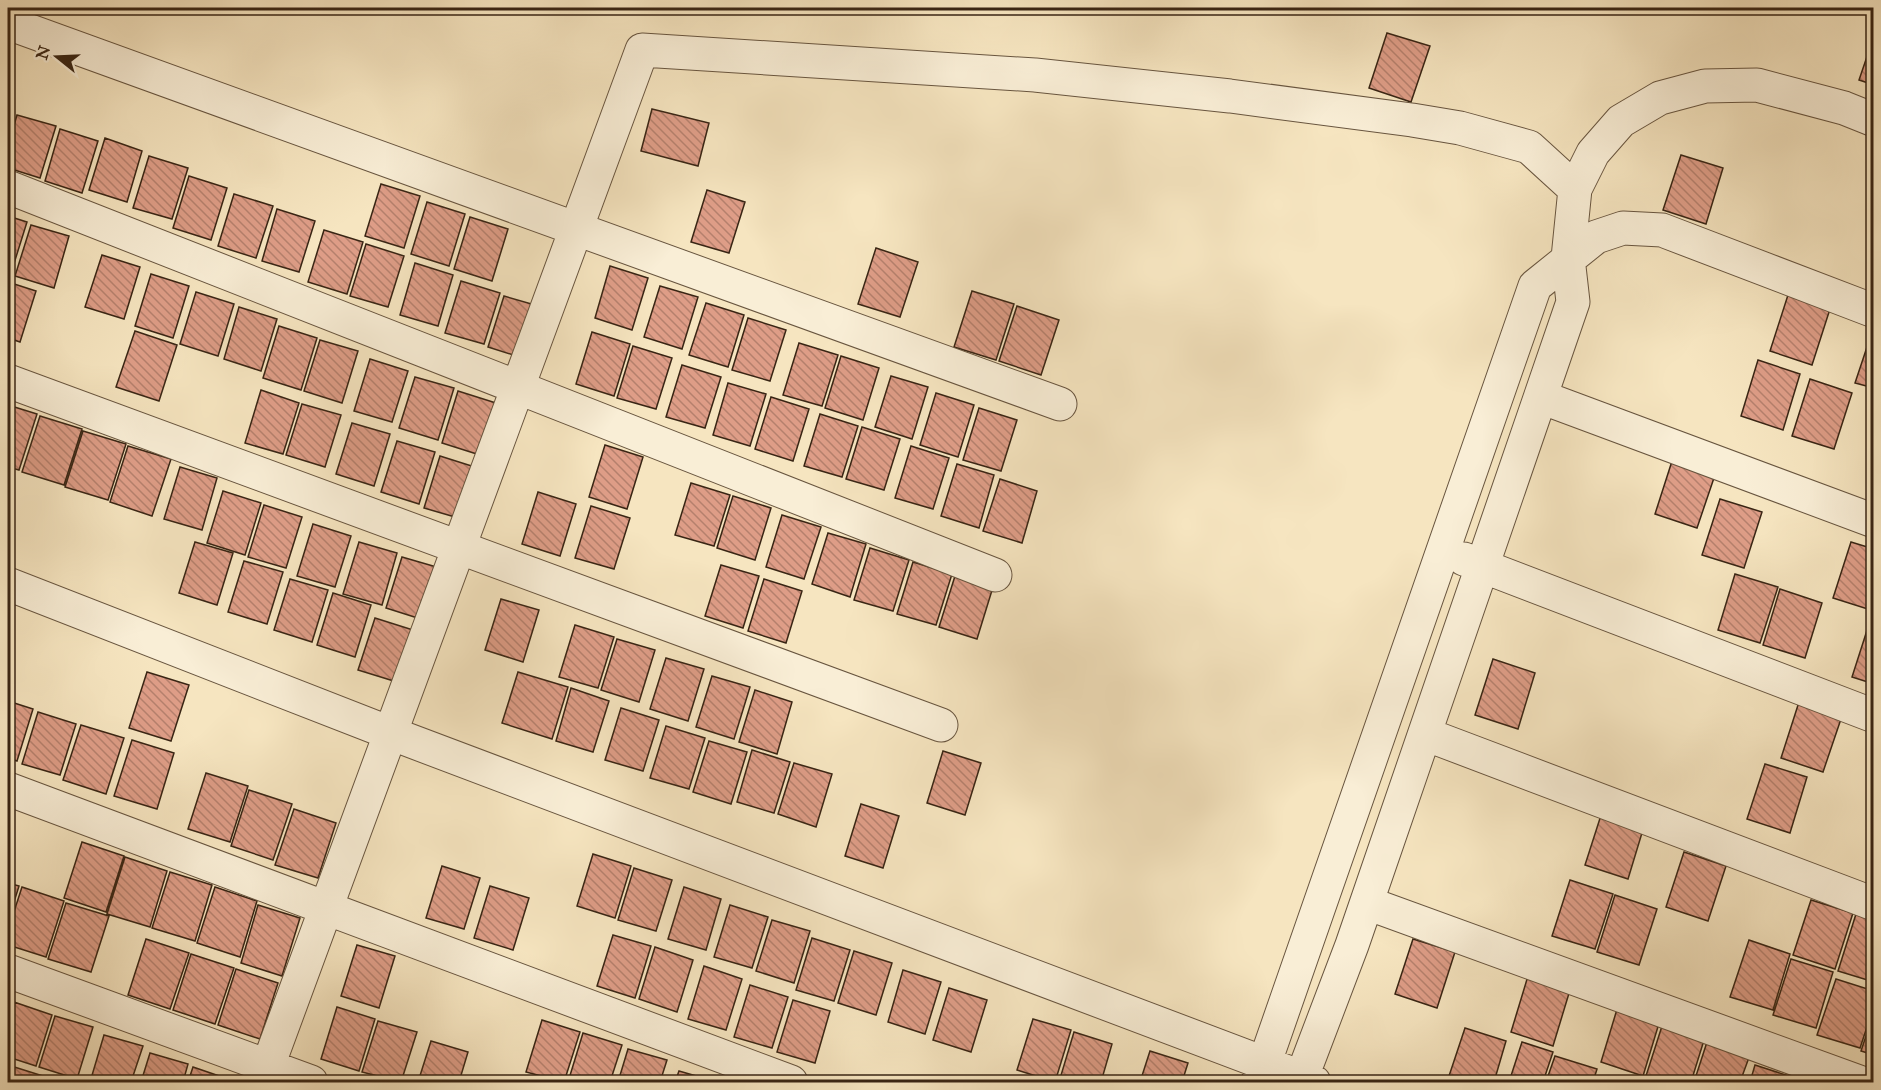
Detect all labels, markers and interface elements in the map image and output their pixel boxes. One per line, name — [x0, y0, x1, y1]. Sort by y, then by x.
north arrow — [27, 27, 87, 87]
text: N — [32, 43, 54, 62]

